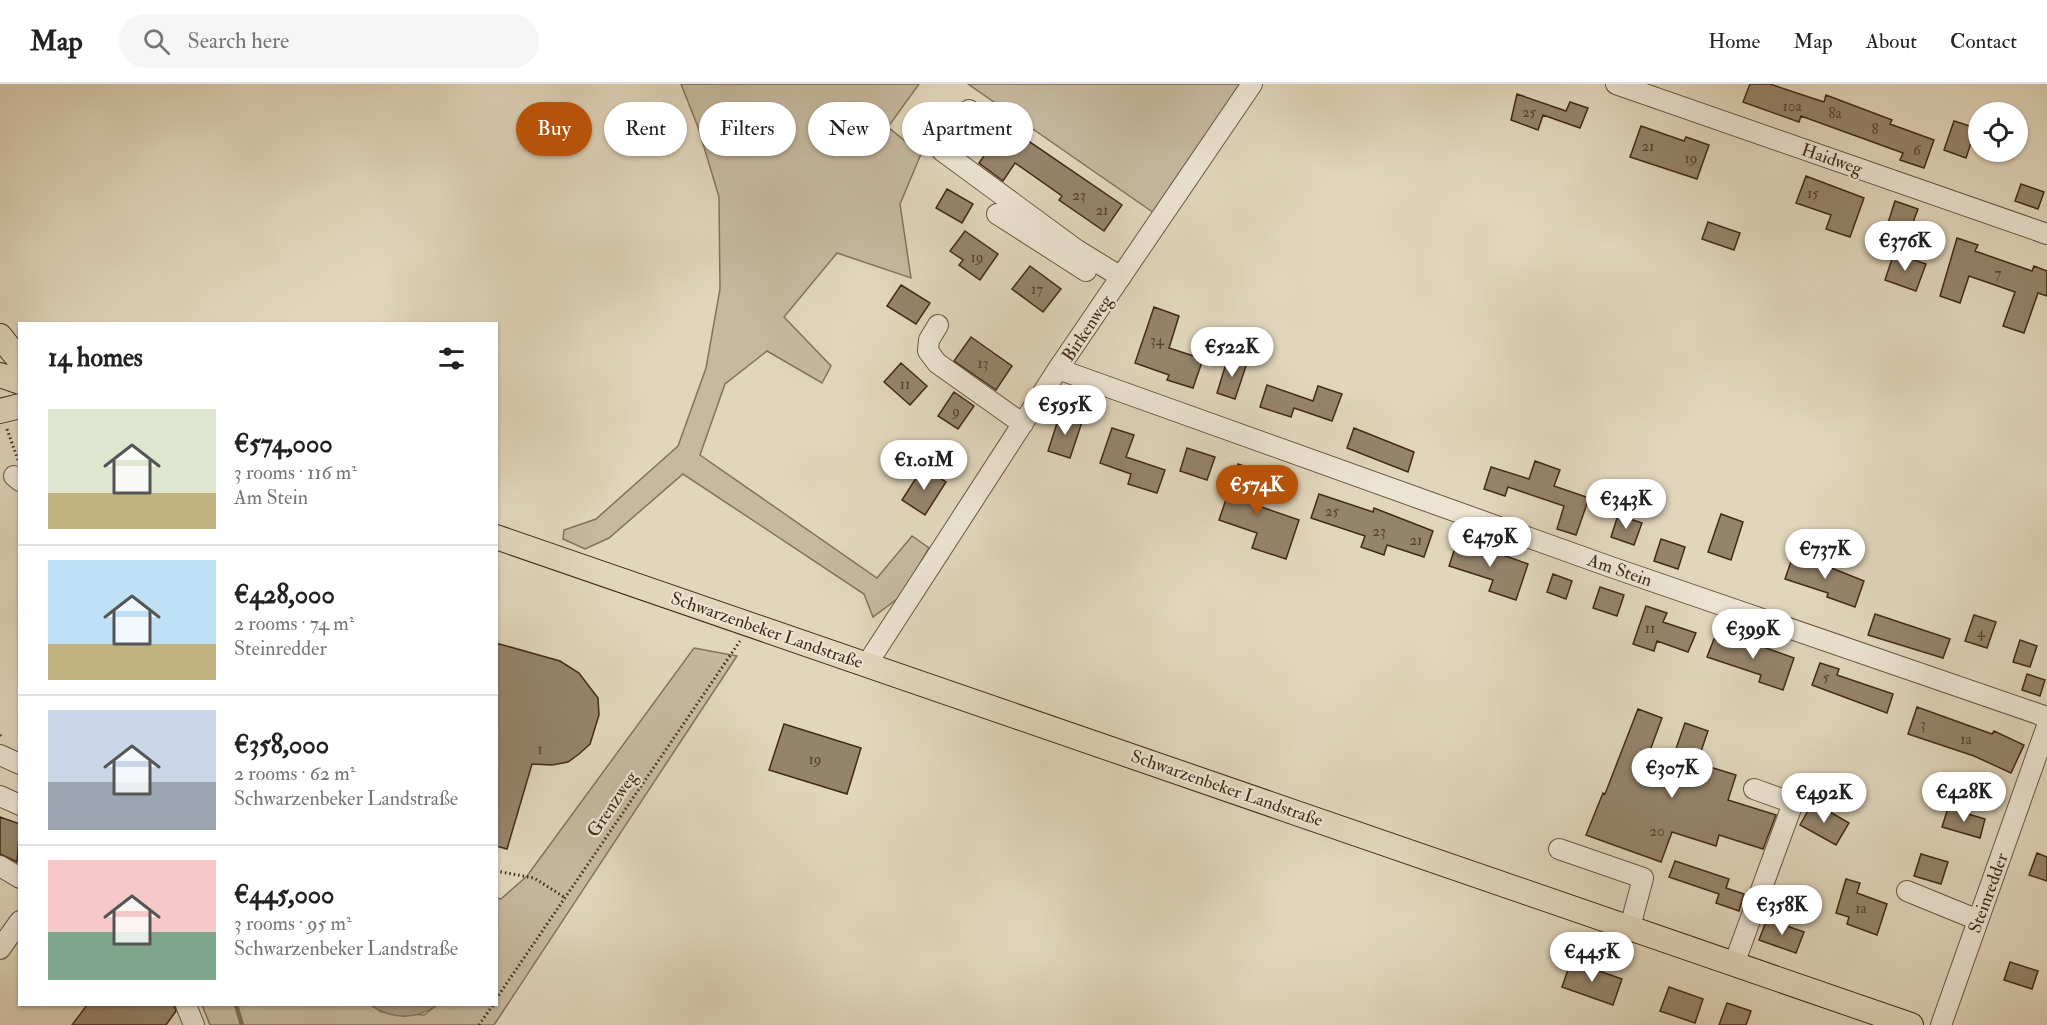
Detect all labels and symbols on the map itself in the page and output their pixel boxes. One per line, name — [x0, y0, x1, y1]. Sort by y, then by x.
house number: 10a — [1782, 97, 1802, 116]
house number: 25 — [1522, 103, 1536, 122]
house number: 8a — [1828, 104, 1842, 123]
house number: 8 — [1871, 120, 1879, 139]
house number: 21 — [1642, 137, 1654, 156]
street label: Haidweg — [1798, 138, 1866, 181]
house number: 6 — [1913, 141, 1922, 160]
house number: 19 — [1685, 149, 1697, 168]
house number: 15 — [1807, 184, 1819, 203]
house number: 23 — [1072, 186, 1086, 205]
house number: 21 — [1096, 201, 1108, 220]
pin: €376K — [1863, 221, 1947, 272]
house number: 19 — [971, 248, 983, 267]
house number: 7 — [1995, 264, 2002, 283]
house number: 17 — [1031, 280, 1043, 299]
street label: Birkenweg — [1057, 290, 1119, 366]
pin: €522K — [1190, 327, 1274, 378]
house number: 34 — [1150, 331, 1165, 350]
house number: 13 — [977, 354, 989, 373]
house number: 11 — [900, 375, 910, 394]
pin: €595K — [1023, 385, 1107, 436]
house number: 9 — [951, 402, 960, 421]
pin: €1.01M — [875, 440, 973, 491]
pin: €574K — [1215, 465, 1299, 516]
pin: €343K — [1584, 479, 1668, 530]
house number: 25 — [1325, 502, 1339, 521]
pin: €479K — [1448, 517, 1532, 568]
house number: 23 — [1372, 522, 1386, 541]
pin: €737K — [1783, 529, 1867, 580]
house number: 21 — [1410, 531, 1422, 550]
street label: Am Stein — [1584, 548, 1655, 592]
street label: Schwarzenbeker Landstraße — [668, 587, 866, 674]
pin: €399K — [1711, 609, 1795, 660]
house number: 11 — [1645, 619, 1655, 638]
house number: 4 — [1977, 623, 1986, 642]
house number: 5 — [1823, 668, 1830, 687]
house number: 3 — [1920, 715, 1926, 734]
house number: 1a — [1960, 730, 1973, 749]
house number: 1 — [537, 740, 543, 759]
street label: Schwarzenbeker Landstraße — [1128, 745, 1326, 832]
pin: €307K — [1630, 748, 1714, 799]
house number: 19 — [809, 750, 821, 769]
street label: Grenzweg — [582, 766, 643, 842]
pin: €428K — [1922, 772, 2006, 823]
pin: €492K — [1782, 773, 1866, 824]
house number: 20 — [1649, 822, 1665, 841]
street label: Steinredder — [1963, 850, 2014, 936]
pin: €358K — [1740, 885, 1824, 936]
house number: 1a — [1855, 899, 1868, 918]
pin: €445K — [1550, 932, 1634, 983]

